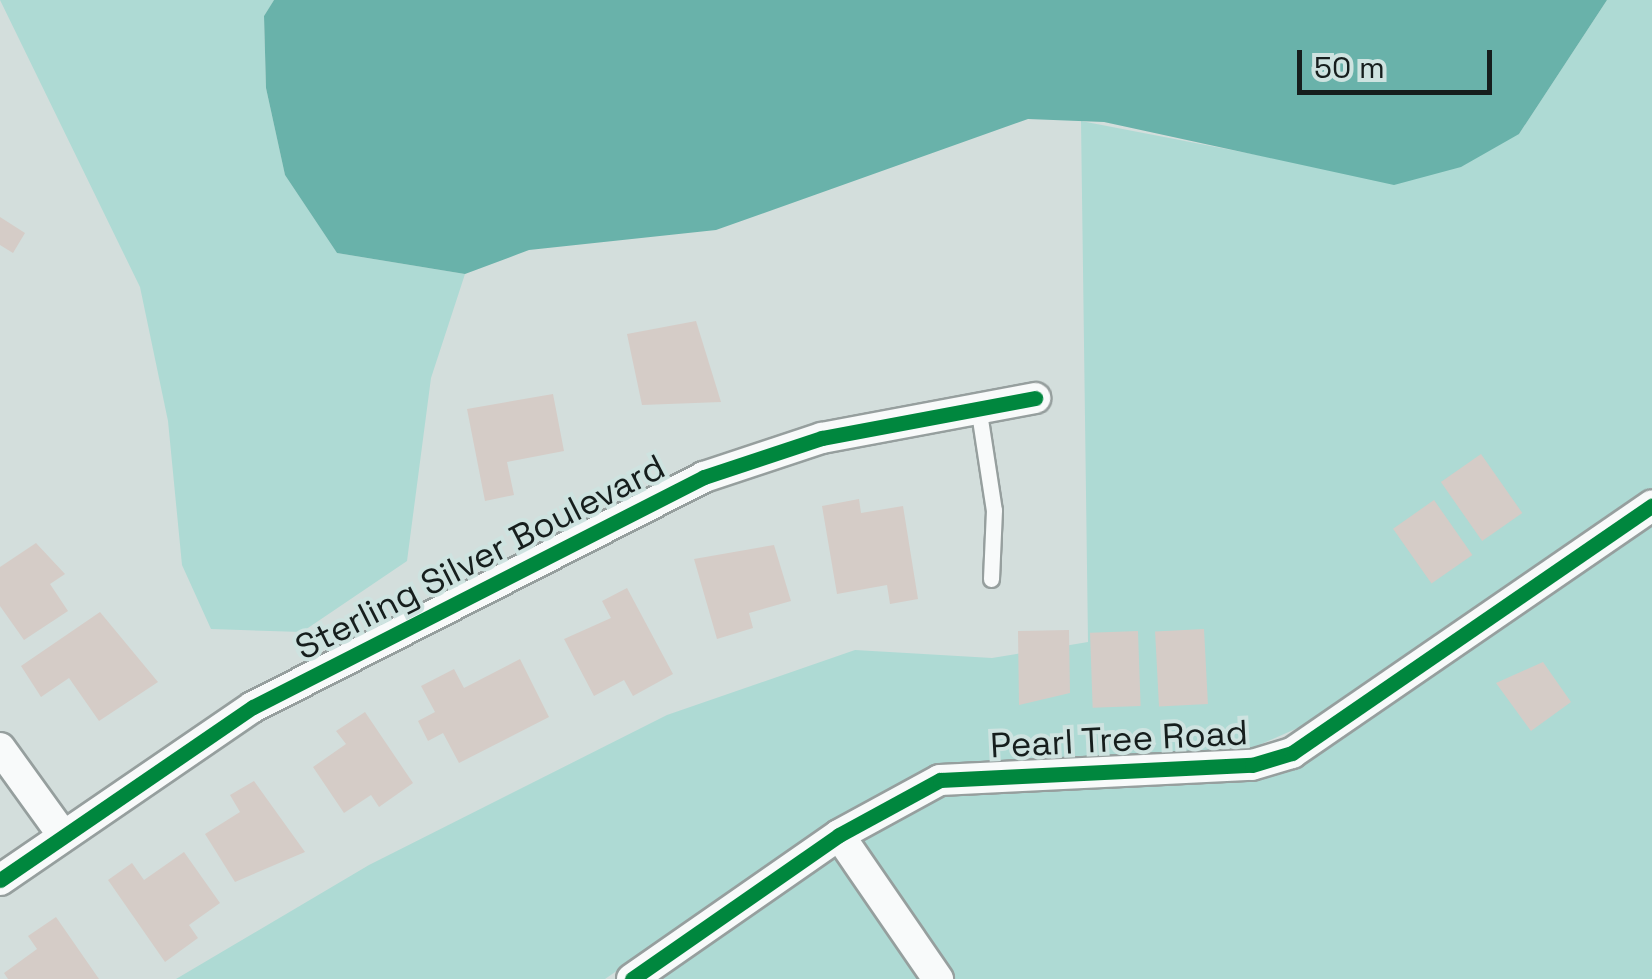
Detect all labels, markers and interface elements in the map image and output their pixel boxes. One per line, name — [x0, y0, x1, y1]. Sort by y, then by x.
scale bar — [1302, 30, 1497, 92]
text: 50 m — [1314, 48, 1385, 87]
street label: Sterling Silver Boulevard — [288, 445, 672, 669]
street label: Pearl Tree Road — [989, 711, 1249, 767]

